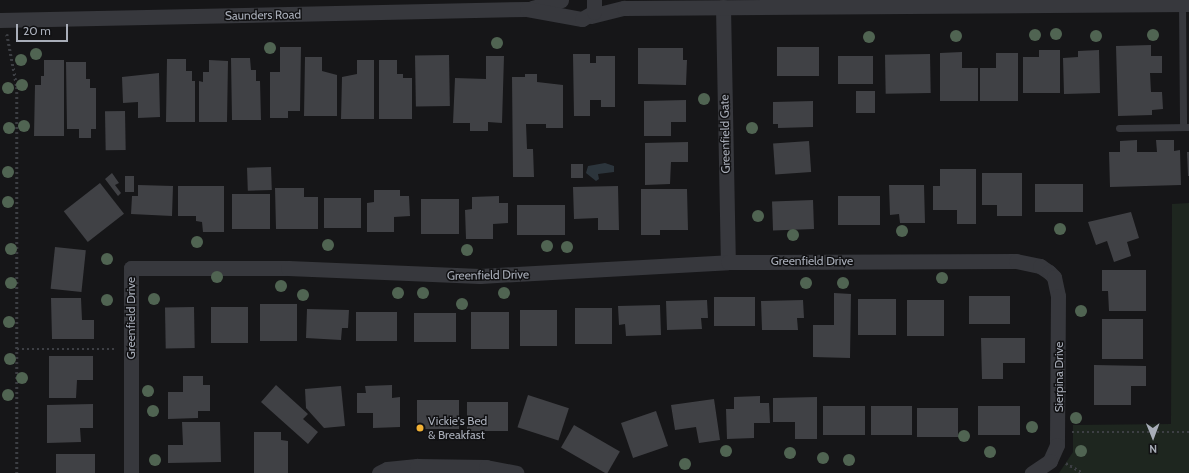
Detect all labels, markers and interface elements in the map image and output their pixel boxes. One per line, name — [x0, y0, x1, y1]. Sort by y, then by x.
street label: Saunders Road — [225, 7, 301, 23]
scale bar — [18, 16, 70, 42]
text: 20 m — [23, 23, 51, 38]
street label: Greenfield Gate — [717, 94, 733, 174]
street label: Greenfield Drive — [771, 254, 853, 268]
street label: Greenfield Drive — [447, 267, 529, 283]
street label: Greenfield Drive — [124, 277, 138, 359]
street label: Sierpina Drive — [1052, 342, 1066, 412]
place label: Vickie's Bed & Breakfast — [428, 414, 487, 442]
north arrow — [1133, 417, 1173, 457]
marker: Vickie's Bed & Breakfast — [415, 423, 425, 433]
text: N — [1149, 442, 1157, 456]

